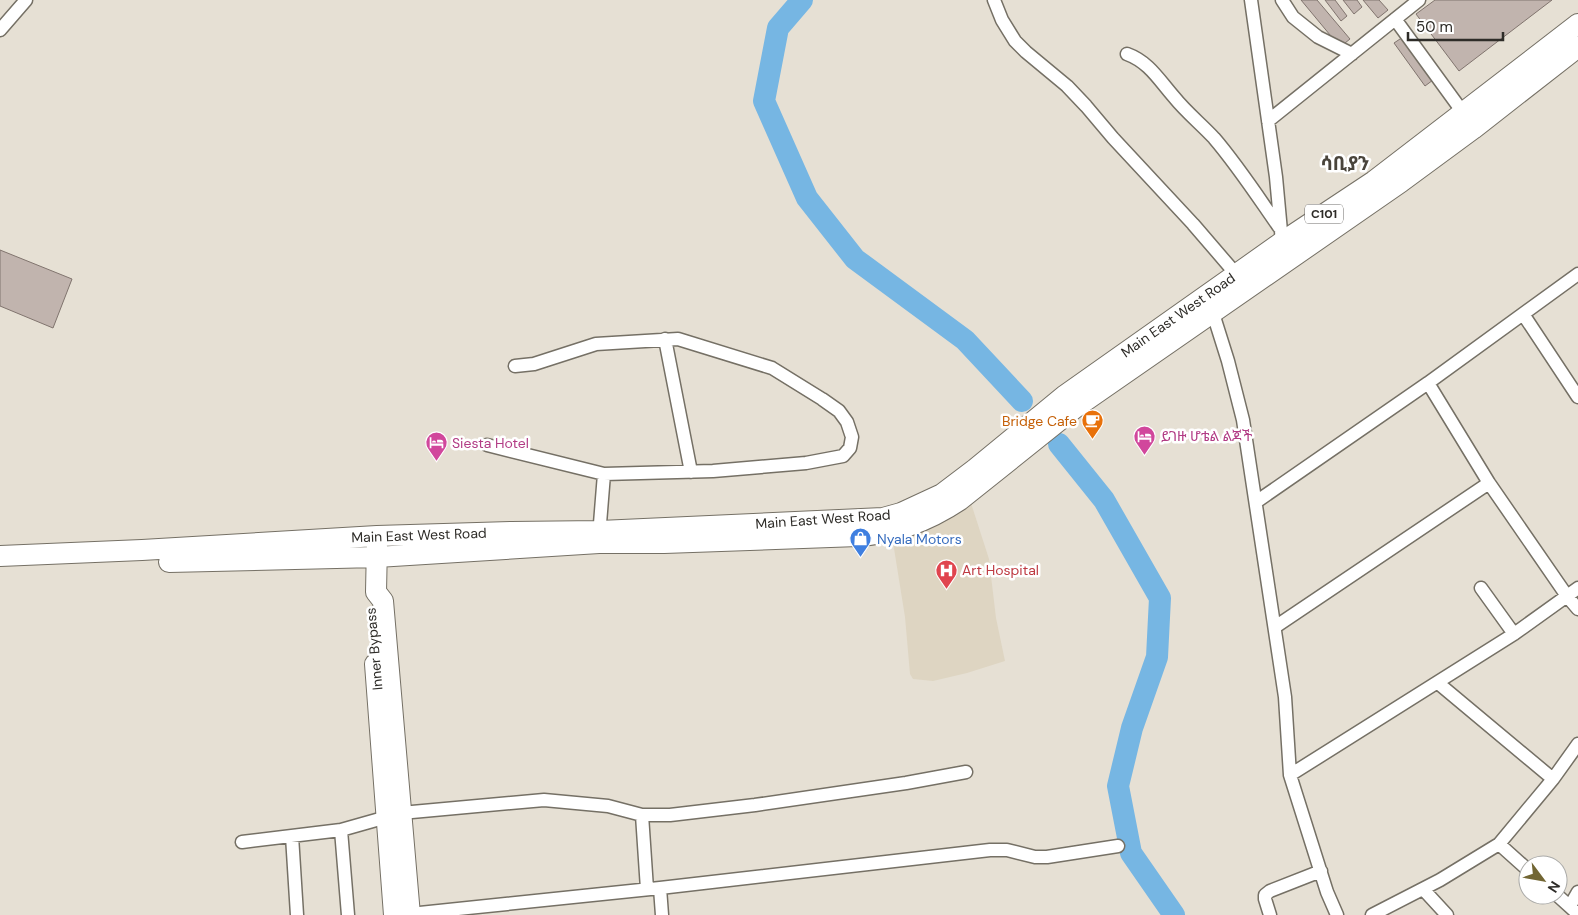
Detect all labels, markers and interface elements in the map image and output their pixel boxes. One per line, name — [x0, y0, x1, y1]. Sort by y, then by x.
scale bar — [1408, 10, 1503, 42]
text: 50 m — [1416, 17, 1453, 37]
district label: ሳቢያን — [1320, 151, 1370, 176]
road number: C101 — [1305, 204, 1343, 223]
street label: Main East West Road — [1117, 269, 1239, 361]
cafe icon: Bridge Cafe — [1081, 409, 1105, 440]
place label: Bridge Cafe — [1002, 412, 1077, 430]
hotel icon: ይገዙ ሆቴል ልጆች — [1133, 424, 1157, 455]
place label: ይገዙ ሆቴል ልጆች — [1161, 427, 1253, 445]
hotel icon: Siesta Hotel — [424, 431, 448, 462]
place label: Siesta Hotel — [452, 434, 529, 452]
street label: Main East West Road — [755, 505, 891, 533]
street label: Main East West Road — [351, 524, 487, 546]
shop icon: Nyala Motors — [849, 527, 873, 558]
place label: Nyala Motors — [877, 530, 962, 548]
hospital icon: Art Hospital — [934, 558, 958, 589]
place label: Art Hospital — [962, 561, 1039, 579]
street label: Inner Bypass — [361, 607, 387, 691]
north arrow — [1518, 855, 1568, 905]
text: N — [1544, 878, 1564, 896]

